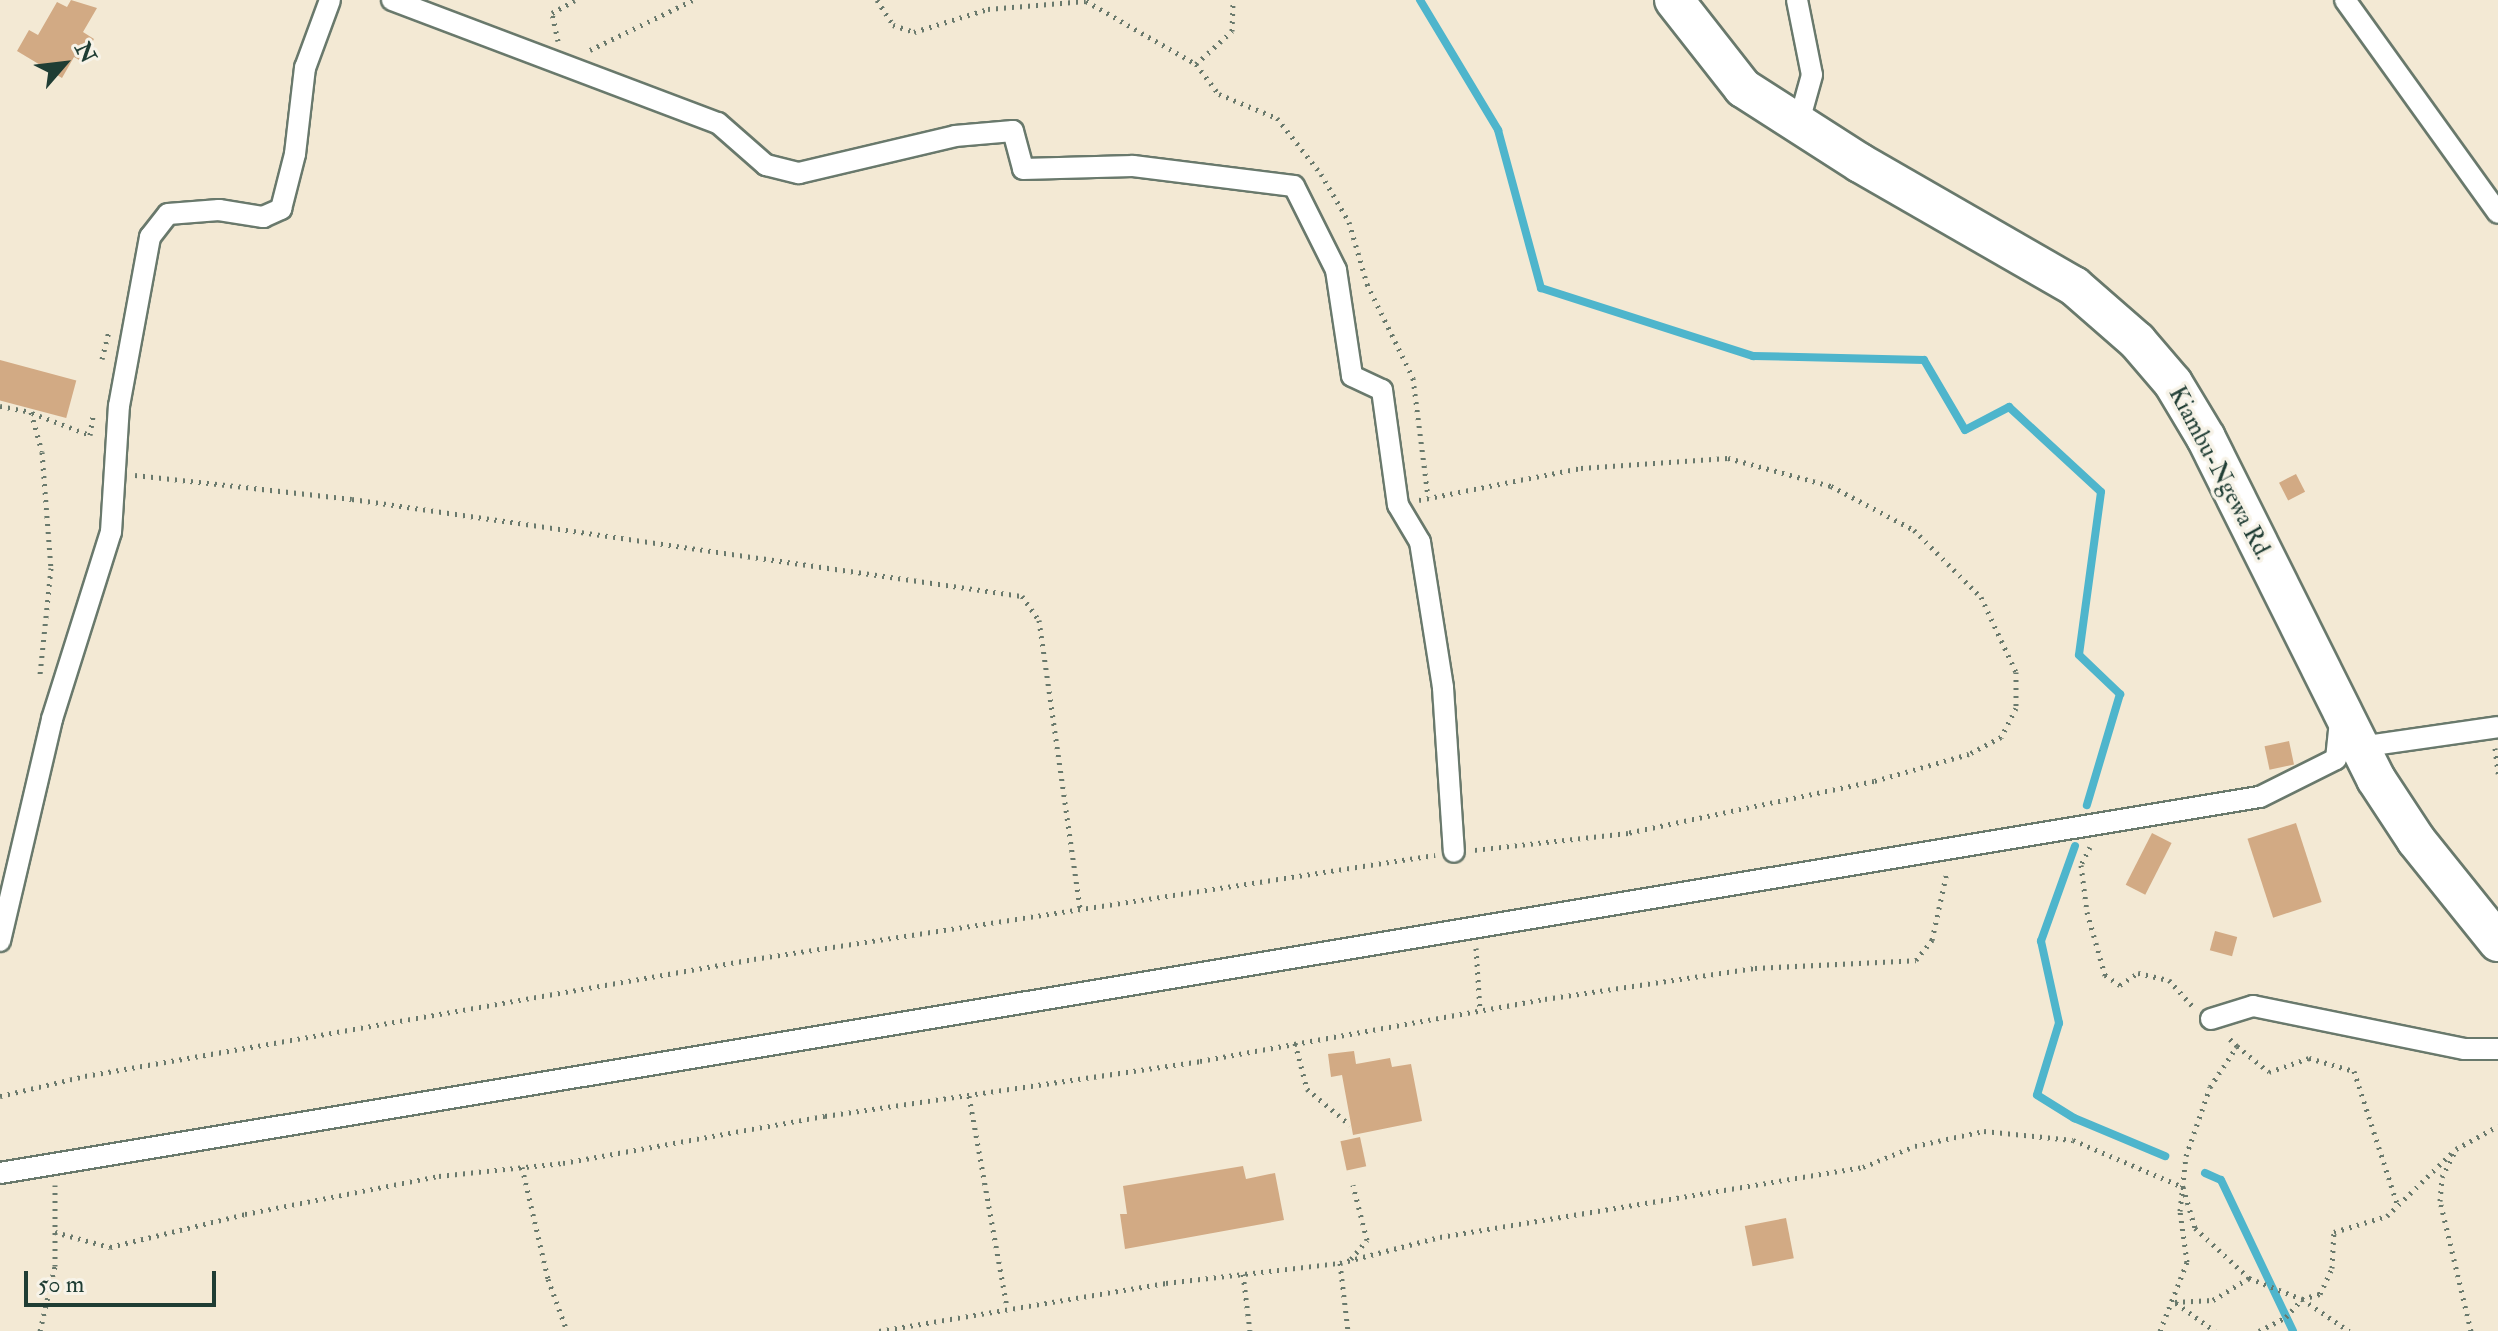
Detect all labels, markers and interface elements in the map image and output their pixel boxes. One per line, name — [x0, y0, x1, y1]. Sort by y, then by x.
north arrow — [24, 24, 104, 104]
text: N — [68, 37, 102, 68]
street label: Kiambu-Ngewa Rd. — [2162, 382, 2278, 564]
scale bar — [28, 1255, 220, 1305]
text: 50 m — [38, 1269, 84, 1300]

